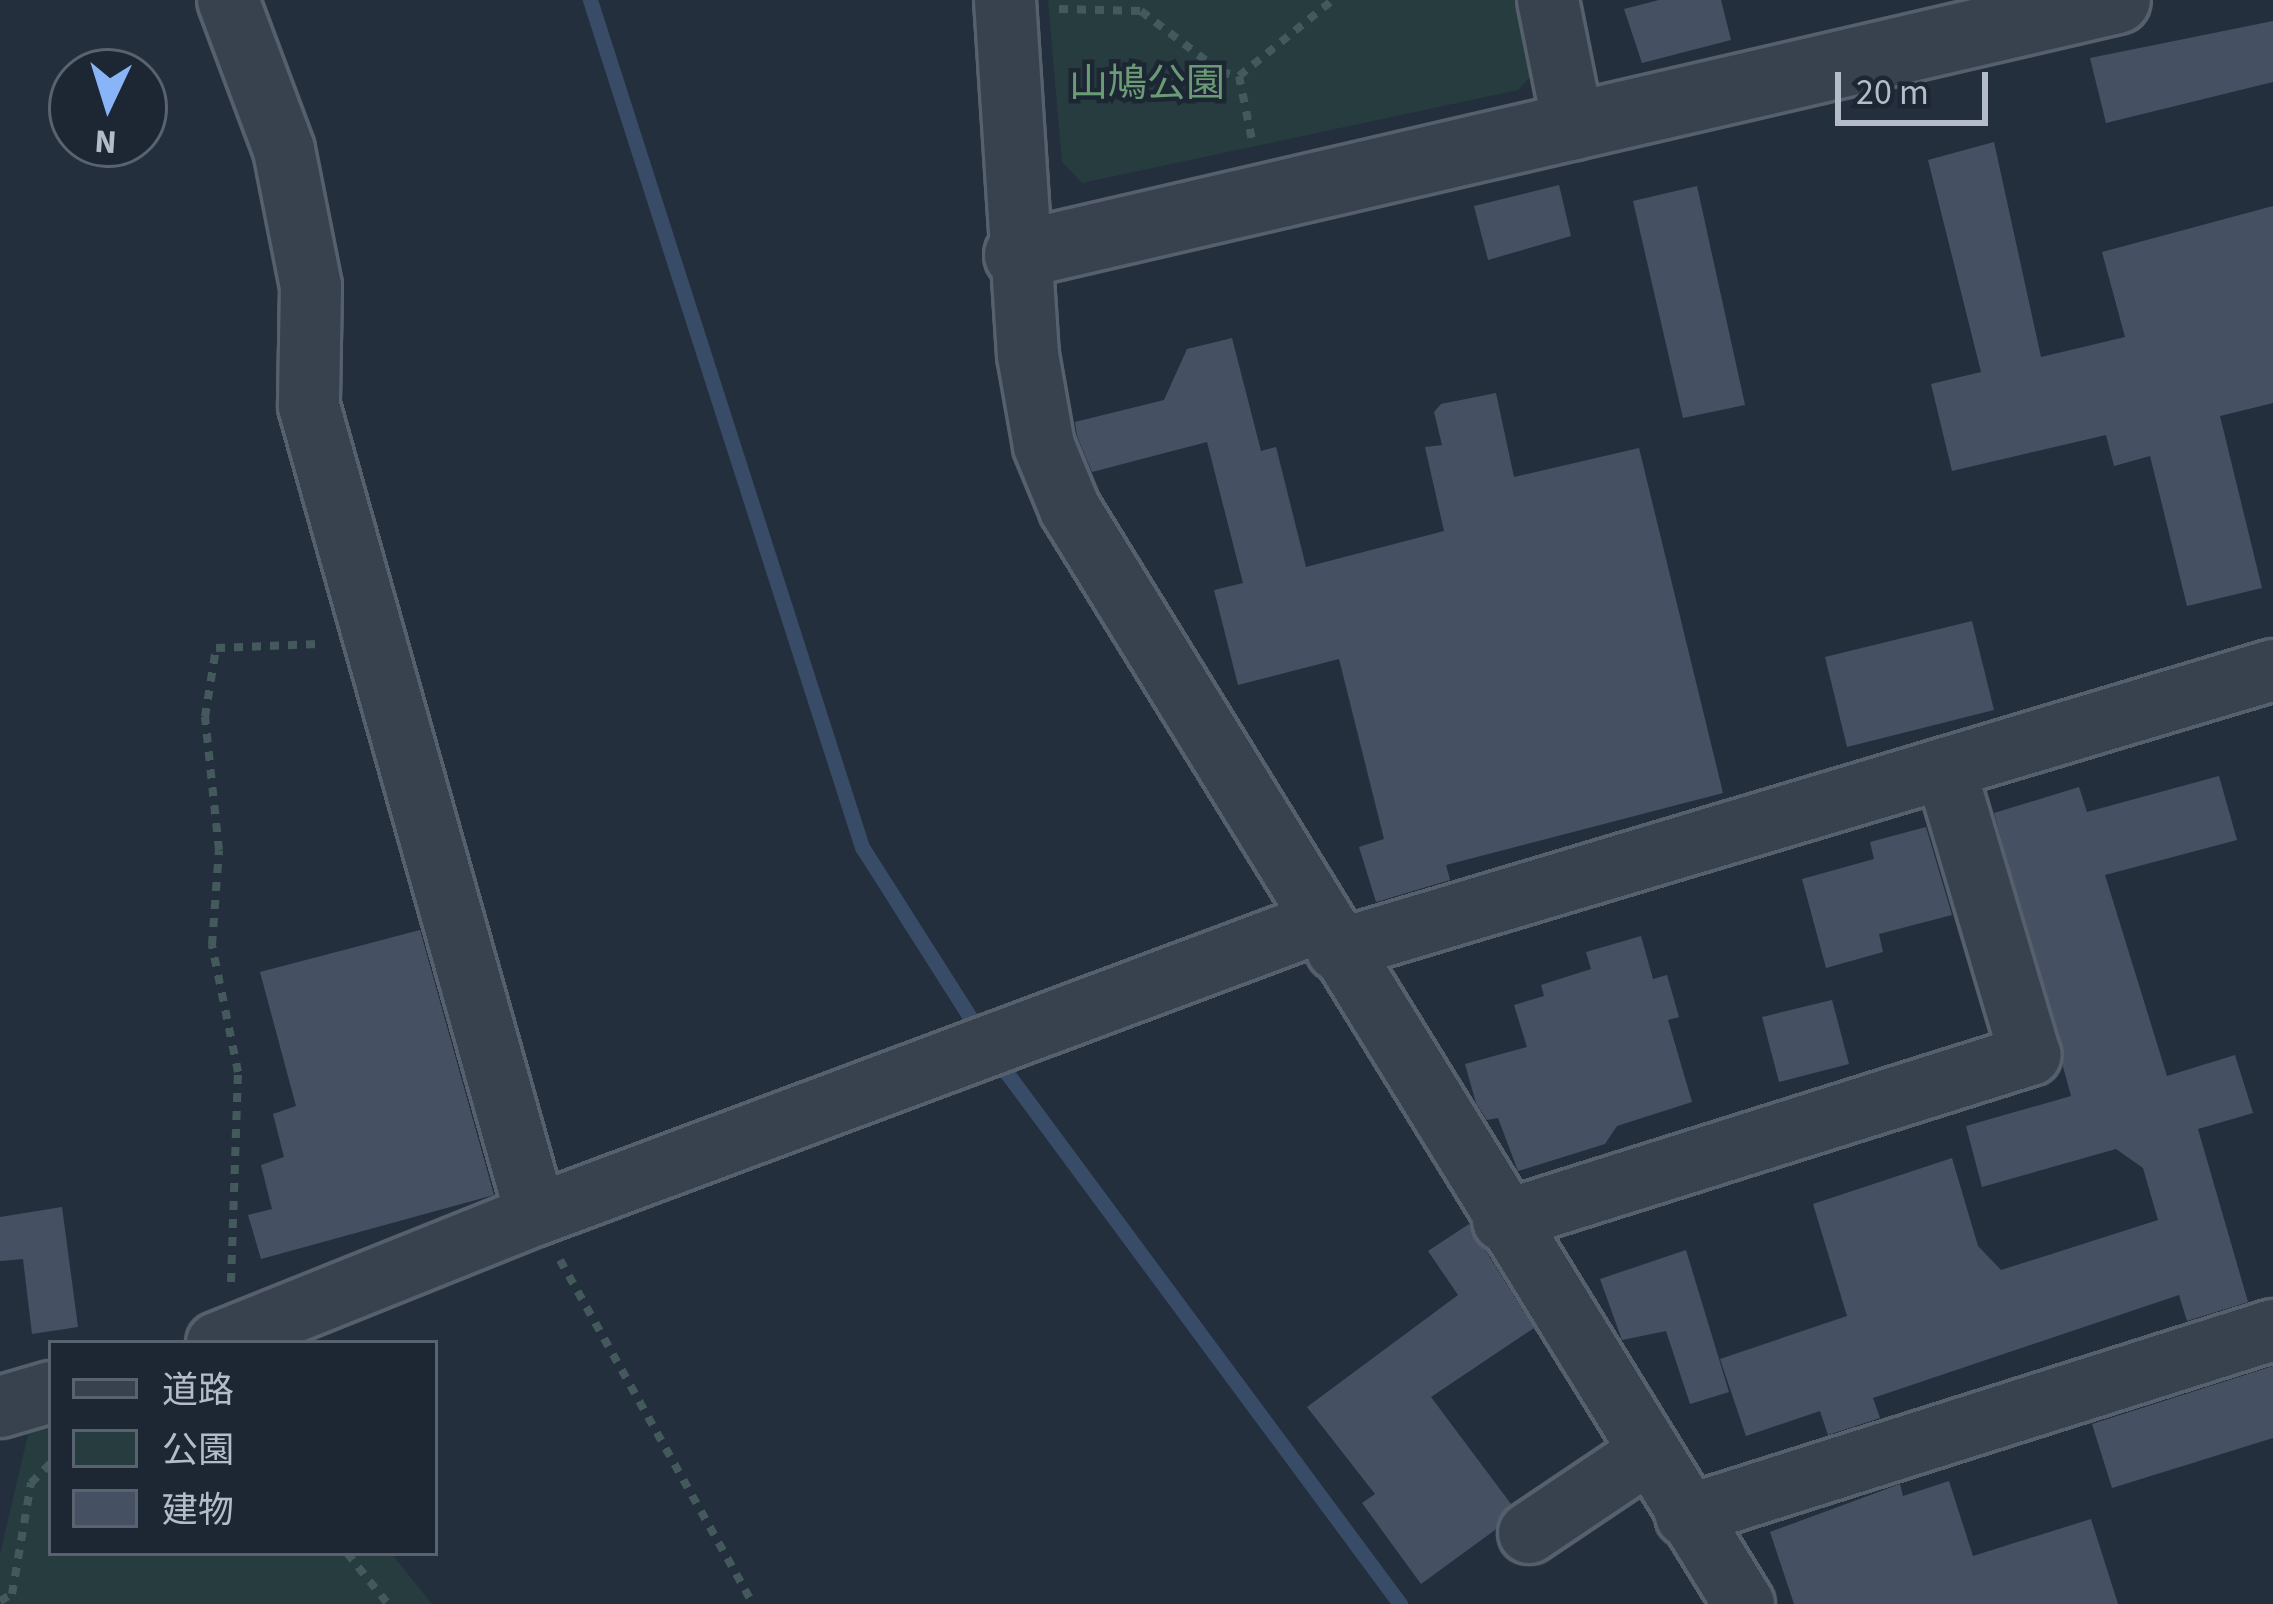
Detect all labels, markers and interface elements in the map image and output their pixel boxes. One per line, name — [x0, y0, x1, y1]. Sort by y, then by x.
north arrow — [48, 48, 168, 168]
scale bar — [1841, 48, 1994, 122]
park label: 山鳩公園 — [1069, 61, 1225, 107]
text: 20 m — [1856, 67, 1929, 118]
text: N — [93, 117, 118, 166]
legend — [48, 1340, 438, 1556]
text: 道路 — [162, 1365, 234, 1416]
text: 公園 — [162, 1425, 234, 1476]
text: 建物 — [162, 1485, 234, 1536]

